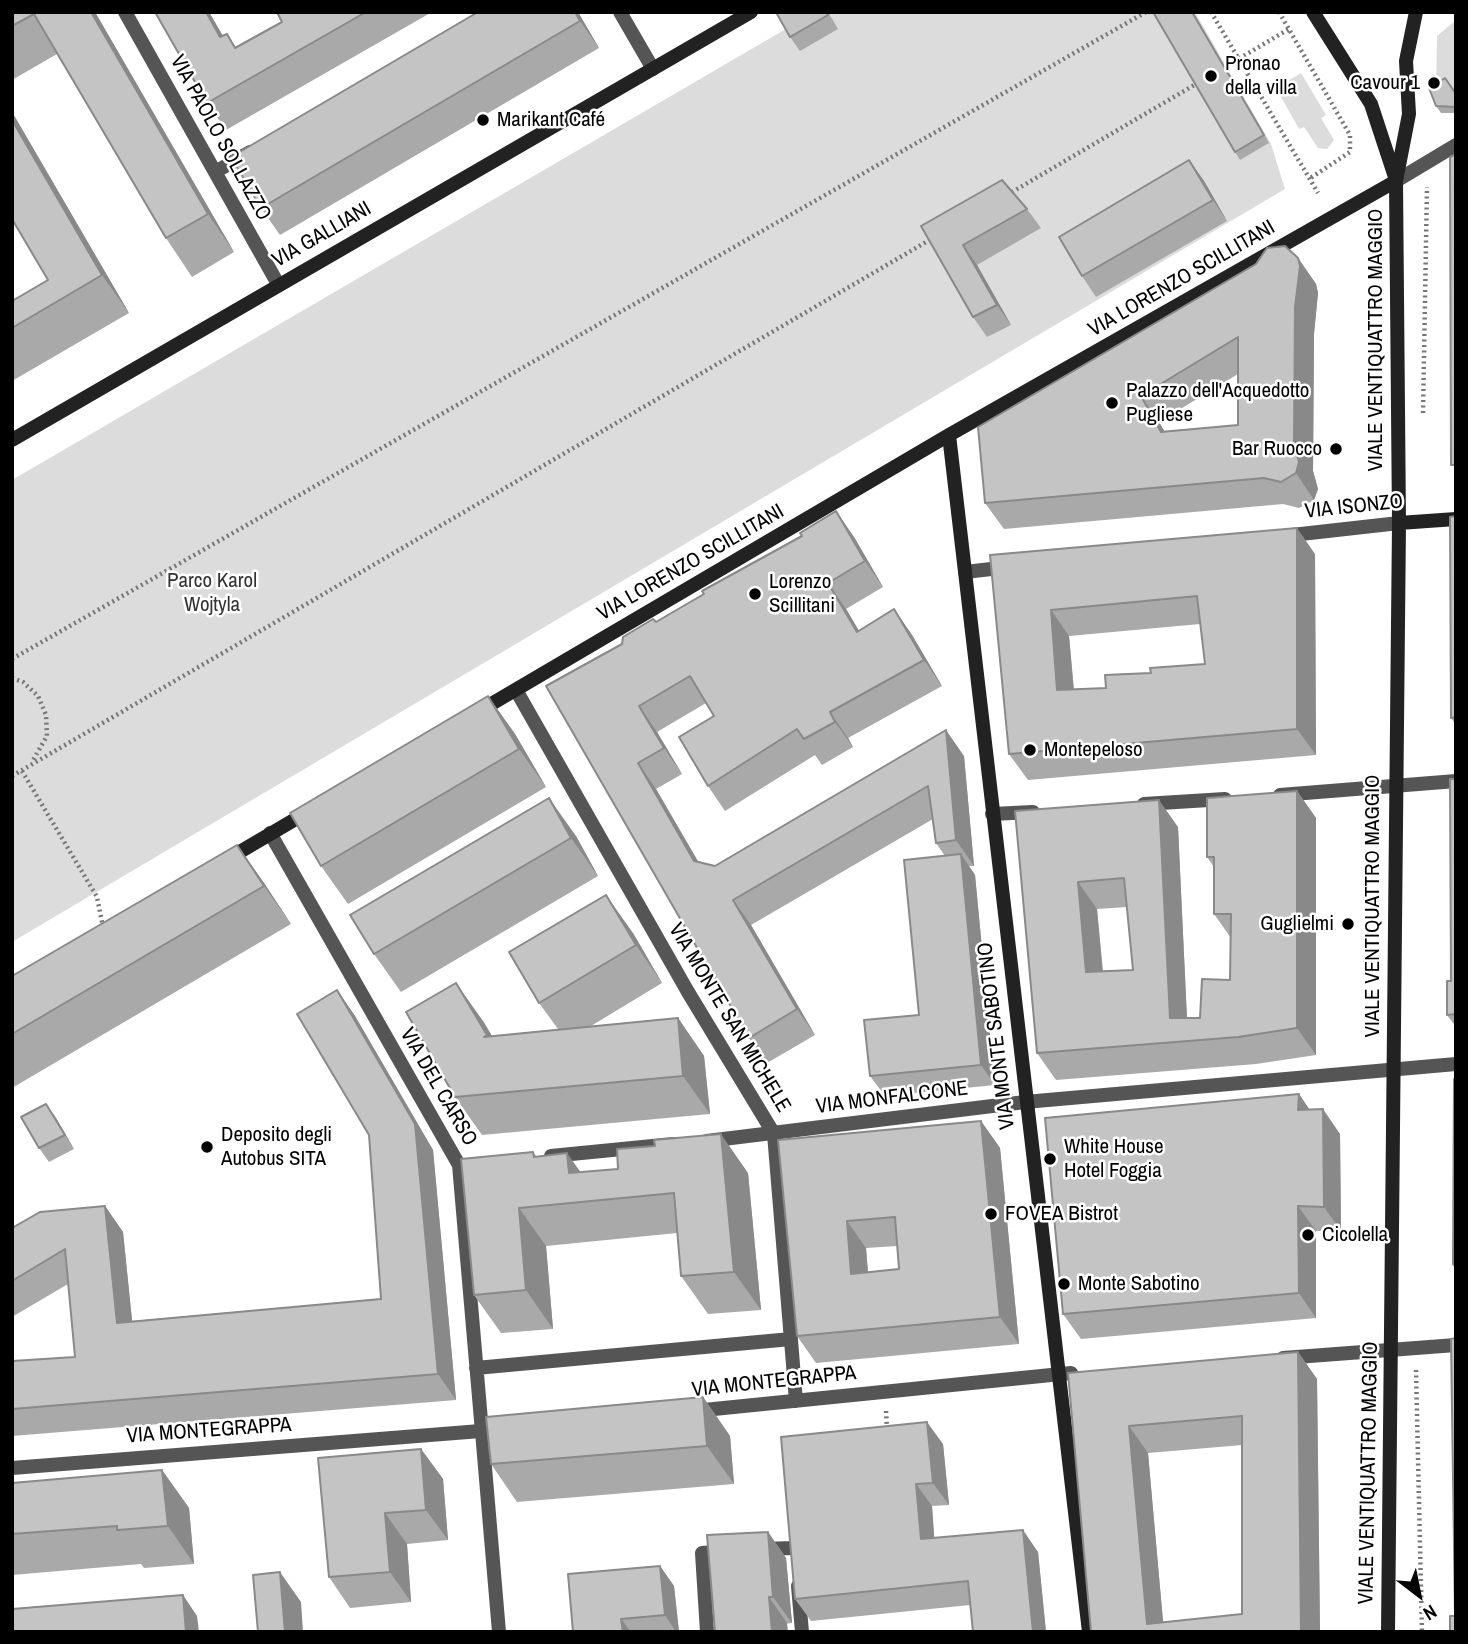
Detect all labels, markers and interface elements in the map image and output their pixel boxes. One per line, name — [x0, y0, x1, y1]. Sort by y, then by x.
street label: VIA PAOLO SOLLAZZO — [164, 51, 276, 225]
place label: Pronao della villa — [1225, 51, 1297, 101]
marker: Pronao della villa — [1203, 68, 1219, 84]
place label: Cavour 1 — [1350, 70, 1420, 96]
marker: Cavour 1 — [1426, 75, 1442, 91]
place label: Marikant Café — [497, 107, 605, 133]
marker: Marikant Café — [475, 112, 491, 128]
street label: VIA GALLIANI — [268, 197, 376, 273]
street label: VIALE VENTIQUATTRO MAGGIO — [1363, 209, 1389, 471]
street label: VIA LORENZO SCILLITANI — [1084, 215, 1280, 343]
place label: Palazzo dell'Acquedotto Pugliese — [1126, 378, 1309, 428]
marker: Palazzo dell'Acquedotto Pugliese — [1104, 395, 1120, 411]
place label: Bar Ruocco — [1232, 436, 1322, 462]
marker: Bar Ruocco — [1328, 441, 1344, 457]
street label: VIA ISONZO — [1304, 489, 1404, 525]
street label: VIA LORENZO SCILLITANI — [593, 499, 789, 627]
park label: Parco Karol Wojtyla — [167, 568, 257, 618]
place label: Lorenzo Scillitani — [769, 569, 835, 619]
marker: Lorenzo Scillitani — [747, 586, 763, 602]
place label: Montepeloso — [1044, 737, 1143, 763]
marker: Montepeloso — [1022, 742, 1038, 758]
street label: VIALE VENTIQUATTRO MAGGIO — [1360, 775, 1386, 1037]
place label: Guglielmi — [1260, 911, 1334, 937]
marker: Guglielmi — [1340, 916, 1356, 932]
street label: VIA MONTE SAN MICHELE — [663, 919, 795, 1117]
street label: VIA MONTE SABOTINO — [973, 941, 1021, 1131]
street label: VIA DEL CARSO — [394, 1024, 482, 1150]
street label: VIA MONFALCONE — [814, 1076, 970, 1120]
place label: Deposito degli Autobus SITA — [221, 1122, 332, 1172]
place label: White House Hotel Foggia — [1064, 1134, 1164, 1184]
marker: Deposito degli Autobus SITA — [199, 1139, 215, 1155]
marker: White House Hotel Foggia — [1042, 1151, 1058, 1167]
place label: FOVEA Bistrot — [1005, 1201, 1118, 1227]
marker: FOVEA Bistrot — [983, 1206, 999, 1222]
place label: Cicolella — [1322, 1222, 1388, 1248]
marker: Cicolella — [1300, 1227, 1316, 1243]
place label: Monte Sabotino — [1078, 1271, 1200, 1297]
marker: Monte Sabotino — [1056, 1276, 1072, 1292]
street label: VIALE VENTIQUATTRO MAGGIO — [1354, 1341, 1384, 1605]
street label: VIA MONTEGRAPPA — [691, 1361, 857, 1403]
street label: VIA MONTEGRAPPA — [126, 1413, 292, 1449]
north arrow — [1384, 1560, 1454, 1630]
text: N — [1418, 1599, 1442, 1627]

